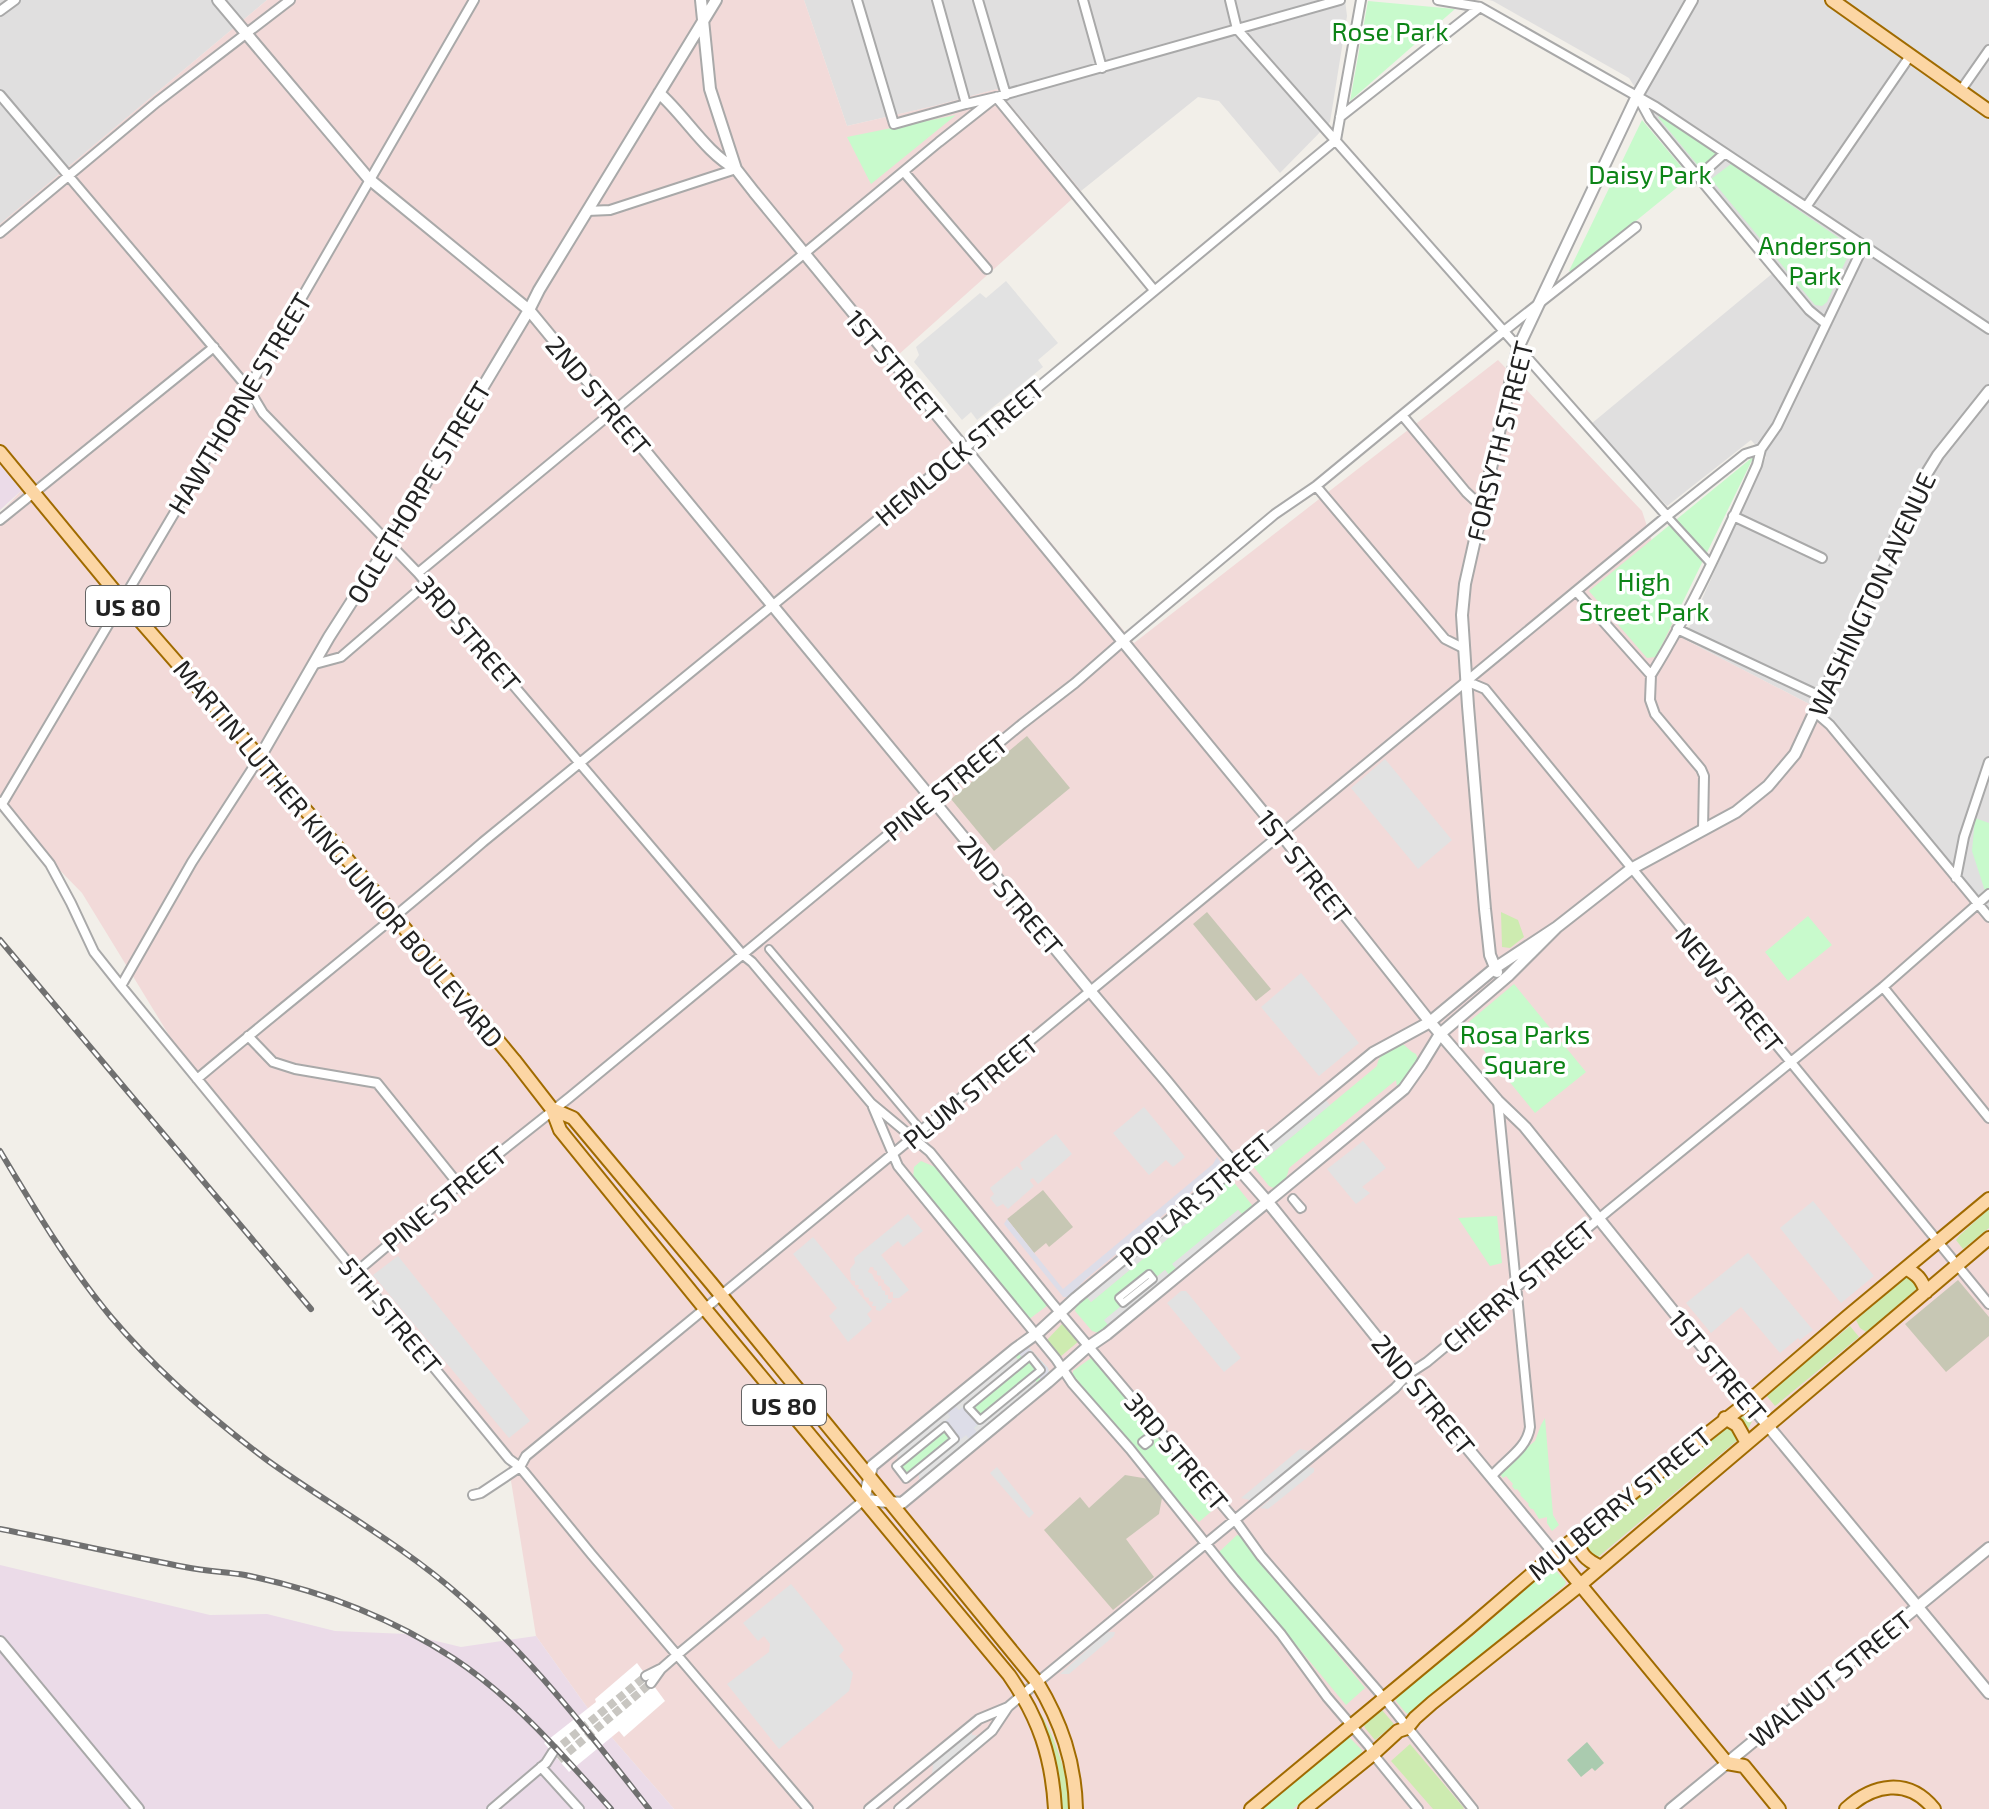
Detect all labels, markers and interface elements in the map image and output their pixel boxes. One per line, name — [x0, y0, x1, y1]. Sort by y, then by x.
park label: Rose Park — [1332, 15, 1448, 46]
park label: Daisy Park — [1588, 158, 1712, 189]
park label: Anderson Park — [1758, 229, 1872, 290]
street label: HAWTHORNE STREET — [161, 287, 317, 519]
street label: 1ST STREET — [840, 303, 950, 427]
street label: 2ND STREET — [540, 329, 658, 461]
street label: FORSYTH STREET — [1459, 338, 1539, 544]
street label: HEMLOCK STREET — [868, 372, 1050, 532]
street label: OGLETHORPE STREET — [340, 375, 496, 609]
street label: WASHINGTON AVENUE — [1801, 467, 1941, 721]
park label: High Street Park — [1578, 565, 1710, 626]
street label: 3RD STREET — [410, 569, 528, 697]
road number: US 80 — [86, 586, 170, 626]
street label: MARTIN LUTHER KING JUNIOR BOULEVARD — [168, 653, 510, 1053]
street label: PINE STREET — [877, 727, 1013, 847]
street label: 1ST STREET — [1251, 803, 1359, 929]
street label: 2ND STREET — [952, 829, 1070, 961]
street label: NEW STREET — [1670, 920, 1790, 1058]
park label: Rosa Parks Square — [1460, 1018, 1590, 1079]
street label: PLUM STREET — [896, 1027, 1044, 1155]
street label: POPLAR STREET — [1112, 1126, 1278, 1272]
street label: PINE STREET — [376, 1138, 512, 1258]
street label: CHERRY STREET — [1436, 1214, 1600, 1358]
street label: 5TH STREET — [333, 1251, 449, 1379]
street label: 1ST STREET — [1663, 1303, 1773, 1427]
street label: 2ND STREET — [1366, 1328, 1482, 1460]
road number: US 80 — [742, 1385, 826, 1425]
street label: 3RD STREET — [1119, 1386, 1235, 1516]
street label: MULBERRY STREET — [1521, 1420, 1717, 1586]
street label: WALNUT STREET — [1743, 1603, 1917, 1753]

